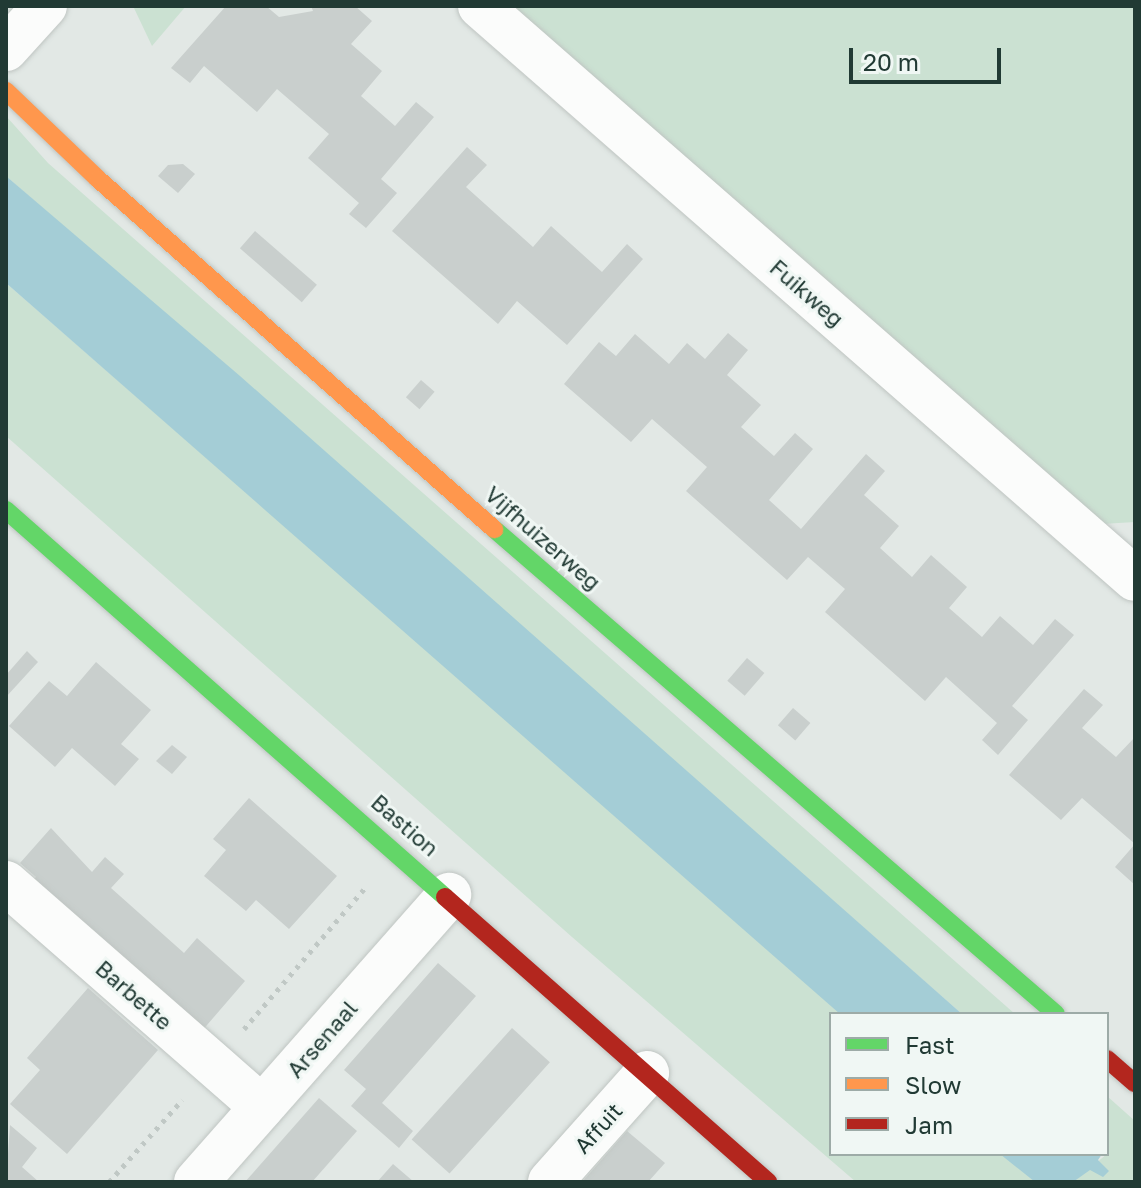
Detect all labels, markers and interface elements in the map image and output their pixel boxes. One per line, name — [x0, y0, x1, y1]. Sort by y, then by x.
scale bar — [853, 32, 1005, 82]
text: 20 m — [863, 47, 919, 76]
street label: Fuikweg — [765, 254, 849, 332]
street label: Vijfhuizerweg — [480, 481, 606, 595]
street label: Bastion — [366, 789, 444, 861]
street label: Barbette — [91, 955, 177, 1035]
street label: Arsenaal — [281, 995, 363, 1083]
legend — [829, 1012, 1109, 1156]
text: Fast — [905, 1030, 955, 1059]
text: Slow — [905, 1070, 961, 1099]
street label: Affuit — [569, 1097, 627, 1159]
text: Jam — [905, 1110, 953, 1139]

